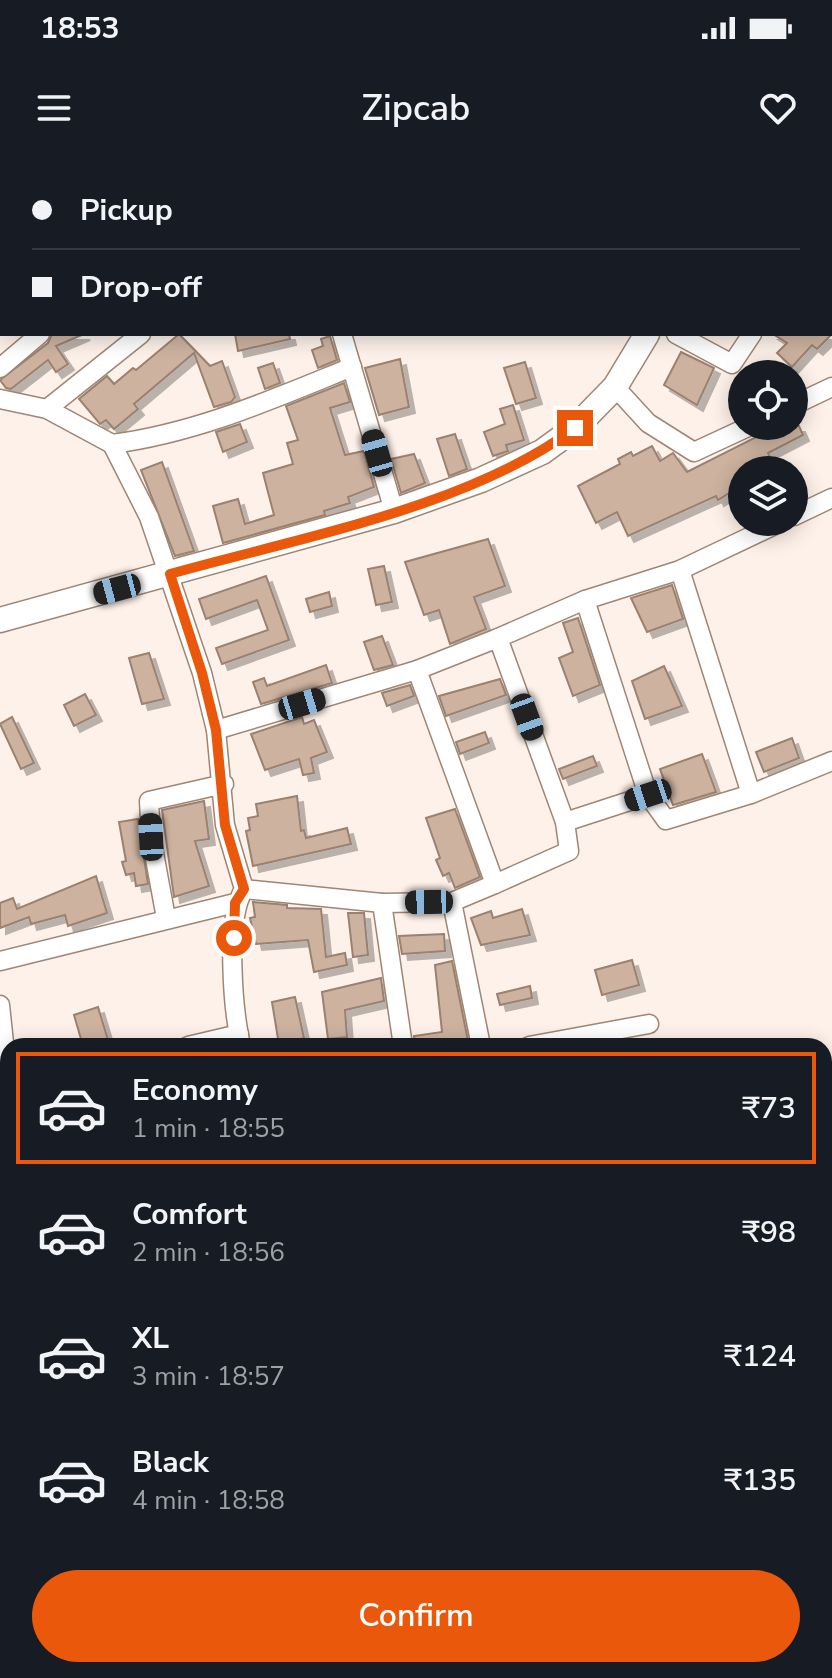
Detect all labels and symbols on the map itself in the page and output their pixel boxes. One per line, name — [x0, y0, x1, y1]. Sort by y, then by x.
route end — [557, 410, 593, 446]
car — [359, 427, 395, 479]
car — [91, 571, 143, 607]
car — [276, 686, 328, 722]
car — [508, 690, 546, 744]
car — [621, 776, 675, 814]
car — [138, 812, 164, 862]
car — [405, 890, 453, 914]
route start — [216, 920, 252, 956]

